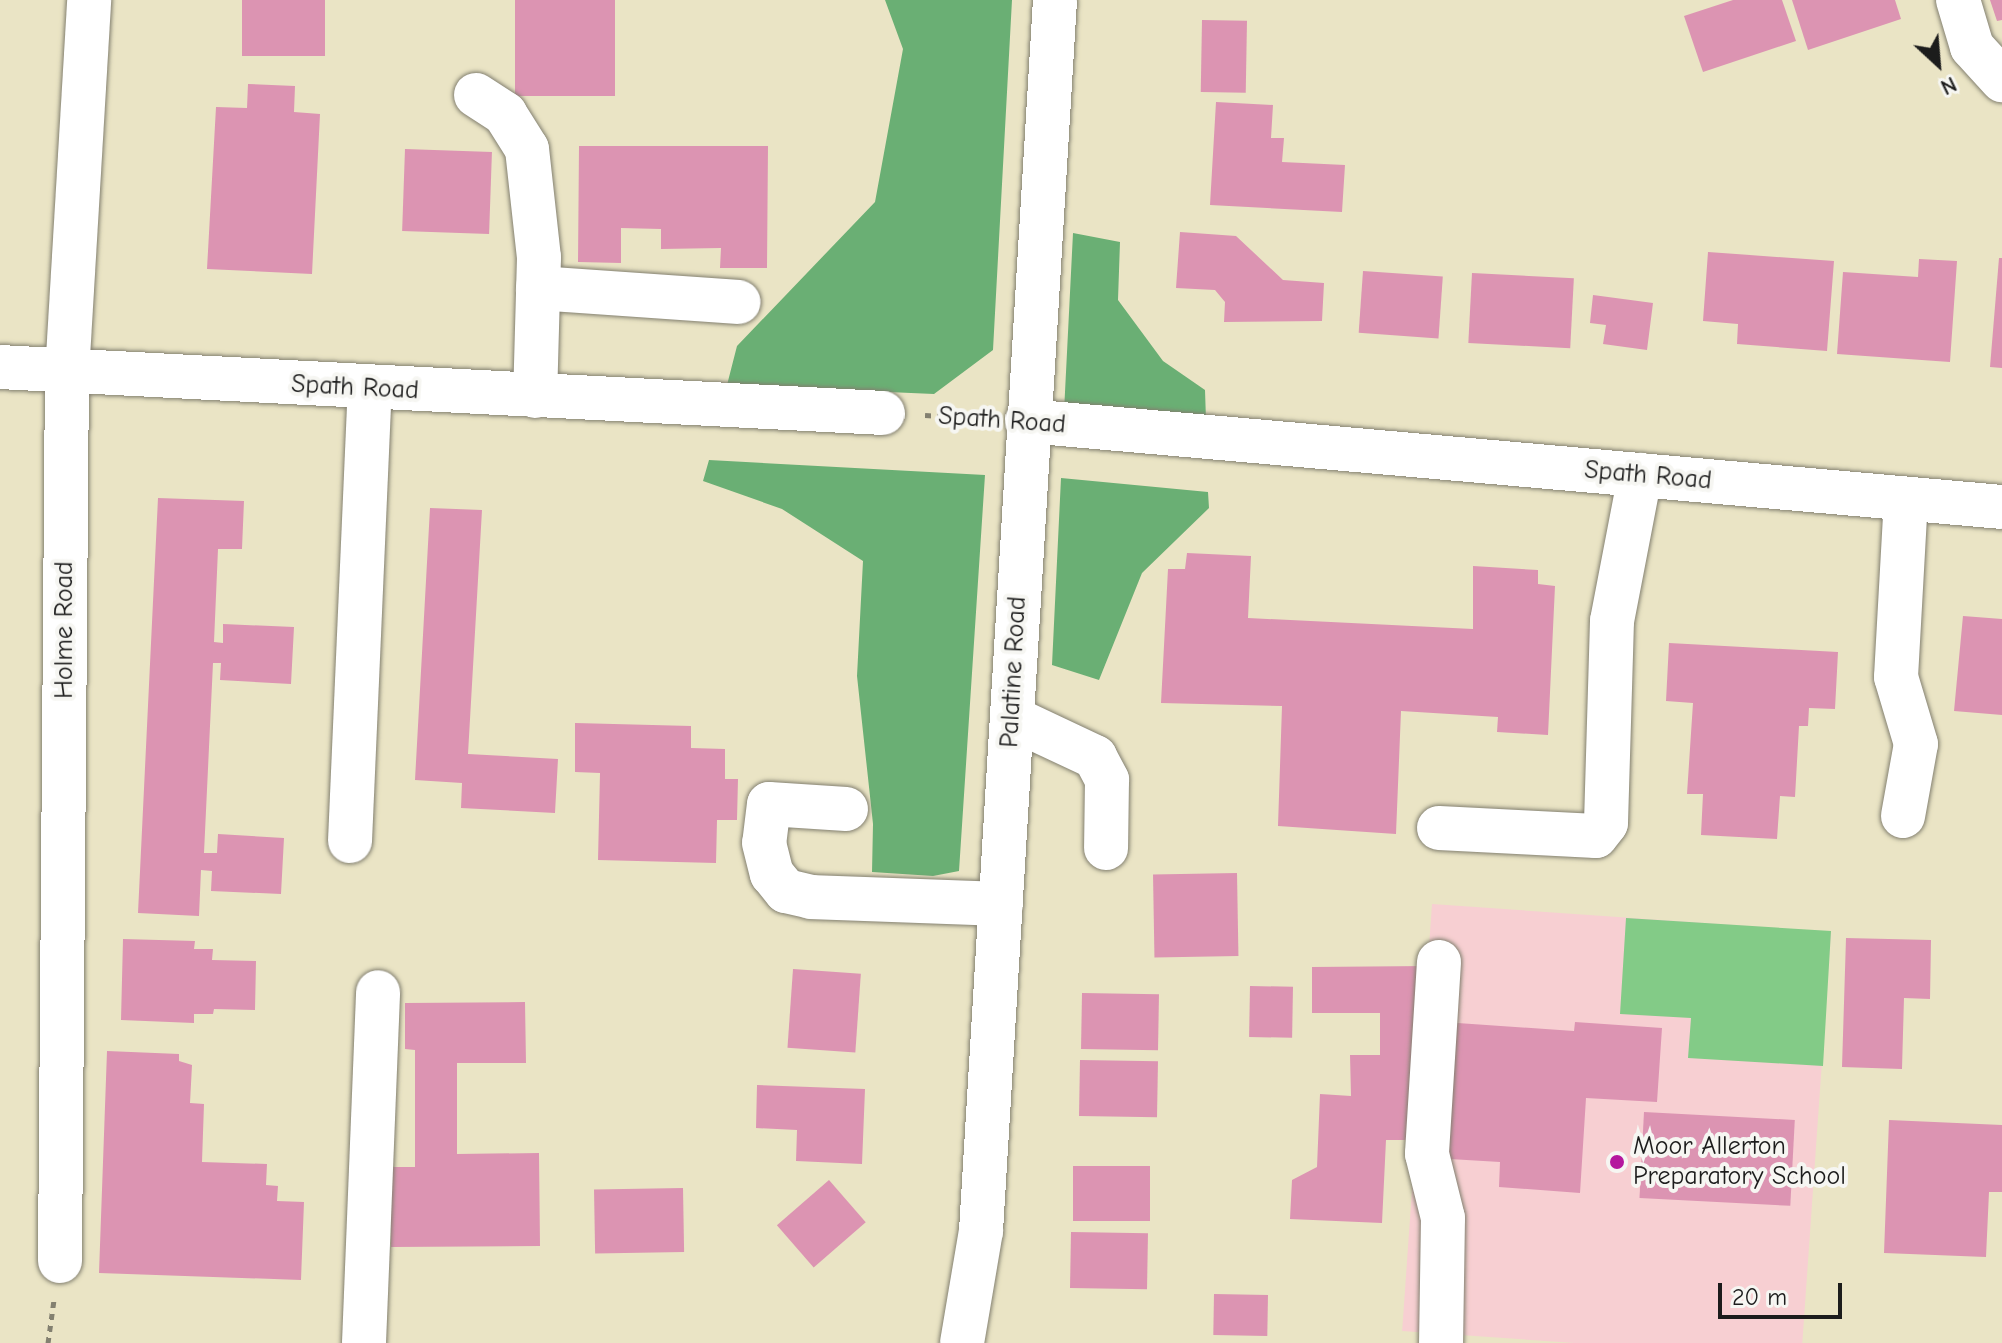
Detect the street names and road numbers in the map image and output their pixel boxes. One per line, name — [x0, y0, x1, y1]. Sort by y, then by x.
street label: Spath Road — [290, 369, 420, 407]
street label: Spath Road — [937, 401, 1067, 441]
street label: Spath Road — [1583, 455, 1713, 497]
street label: Holme Road — [49, 561, 81, 699]
street label: Palatine Road — [994, 596, 1034, 748]

